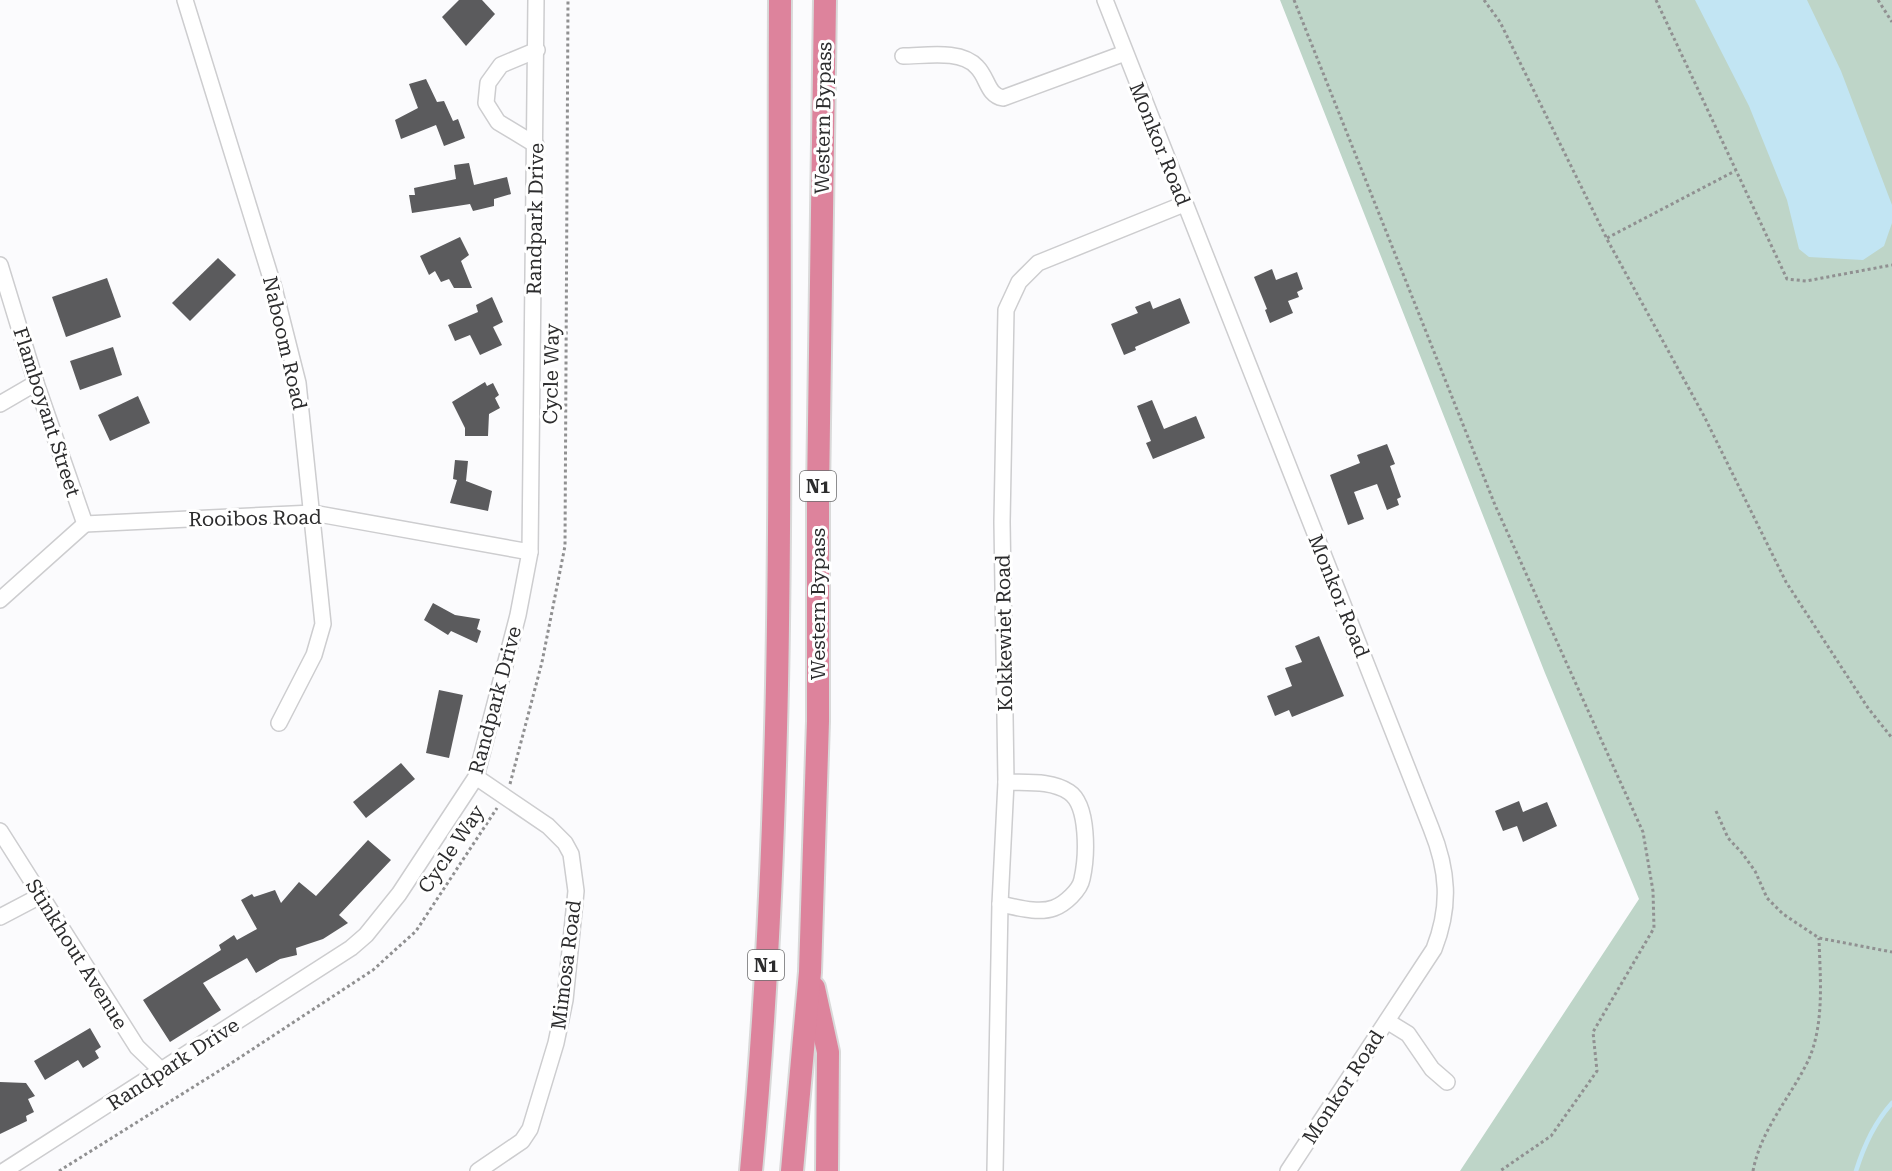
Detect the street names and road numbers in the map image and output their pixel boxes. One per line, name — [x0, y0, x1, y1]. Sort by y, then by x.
street label: Western Bypass — [810, 42, 836, 194]
street label: Monkor Road — [1124, 79, 1196, 209]
street label: Randpark Drive — [522, 143, 548, 295]
street label: Naboom Road — [258, 274, 312, 412]
street label: Cycle Way — [538, 323, 564, 425]
street label: Flamboyant Street — [8, 324, 86, 500]
road number: N1 — [800, 471, 836, 501]
street label: Rooibos Road — [188, 505, 322, 531]
street label: Western Bypass — [806, 528, 830, 680]
street label: Monkor Road — [1303, 531, 1375, 661]
street label: Kokkewiet Road — [991, 554, 1017, 712]
street label: Randpark Drive — [464, 623, 526, 777]
street label: Cycle Way — [413, 800, 489, 898]
street label: Stinkhout Avenue — [21, 874, 133, 1034]
street label: Mimosa Road — [546, 899, 586, 1031]
road number: N1 — [748, 950, 784, 980]
street label: Randpark Drive — [103, 1012, 243, 1116]
street label: Monkor Road — [1297, 1026, 1389, 1148]

